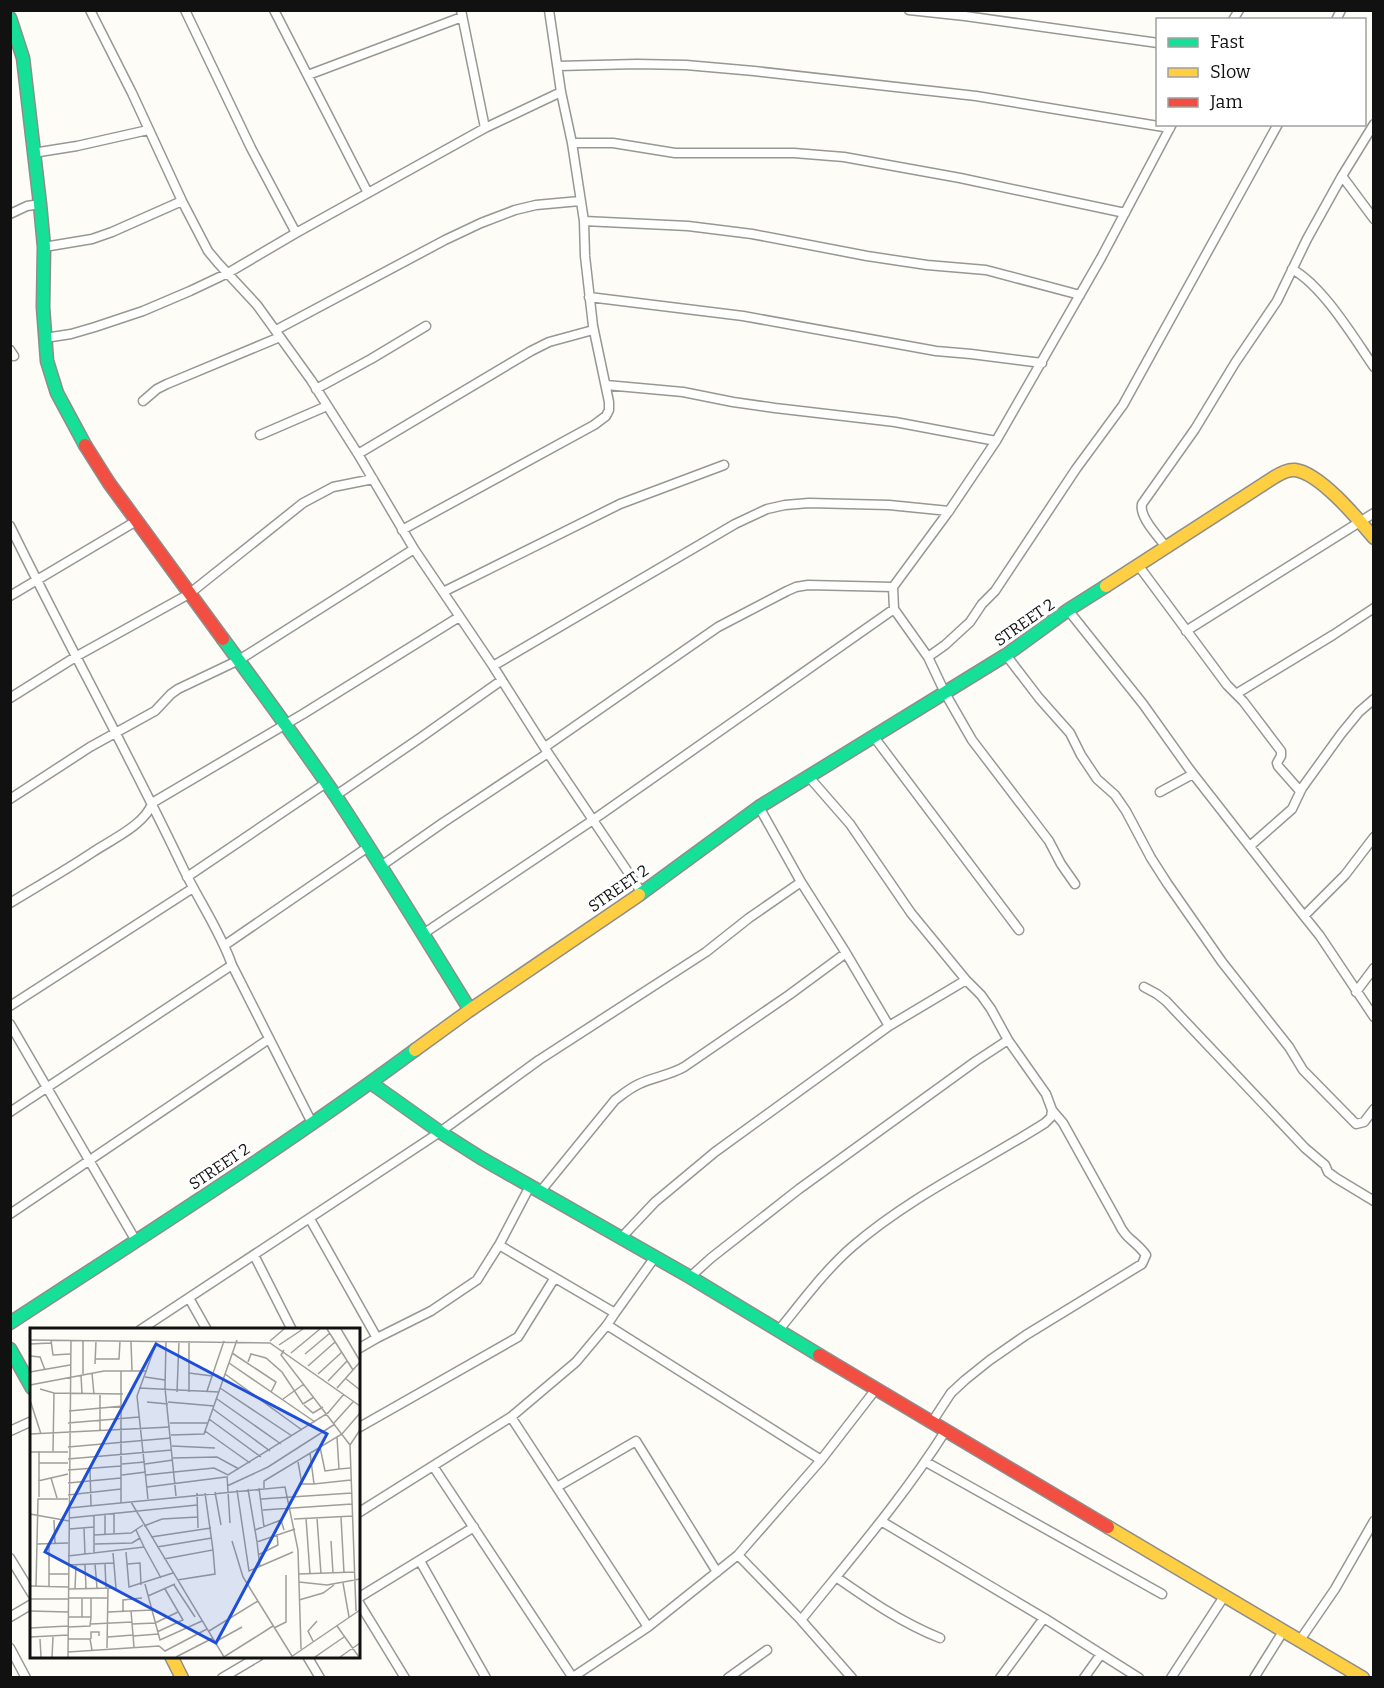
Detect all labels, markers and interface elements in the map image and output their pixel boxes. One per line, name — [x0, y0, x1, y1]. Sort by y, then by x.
legend — [1156, 18, 1366, 126]
text: Fast — [1210, 31, 1245, 53]
text: Slow — [1210, 61, 1251, 83]
text: Jam — [1209, 91, 1243, 113]
street label: STREET 2 — [991, 595, 1058, 650]
street label: STREET 2 — [585, 861, 652, 916]
street label: STREET 2 — [185, 1139, 253, 1194]
inset map — [30, 1328, 360, 1658]

